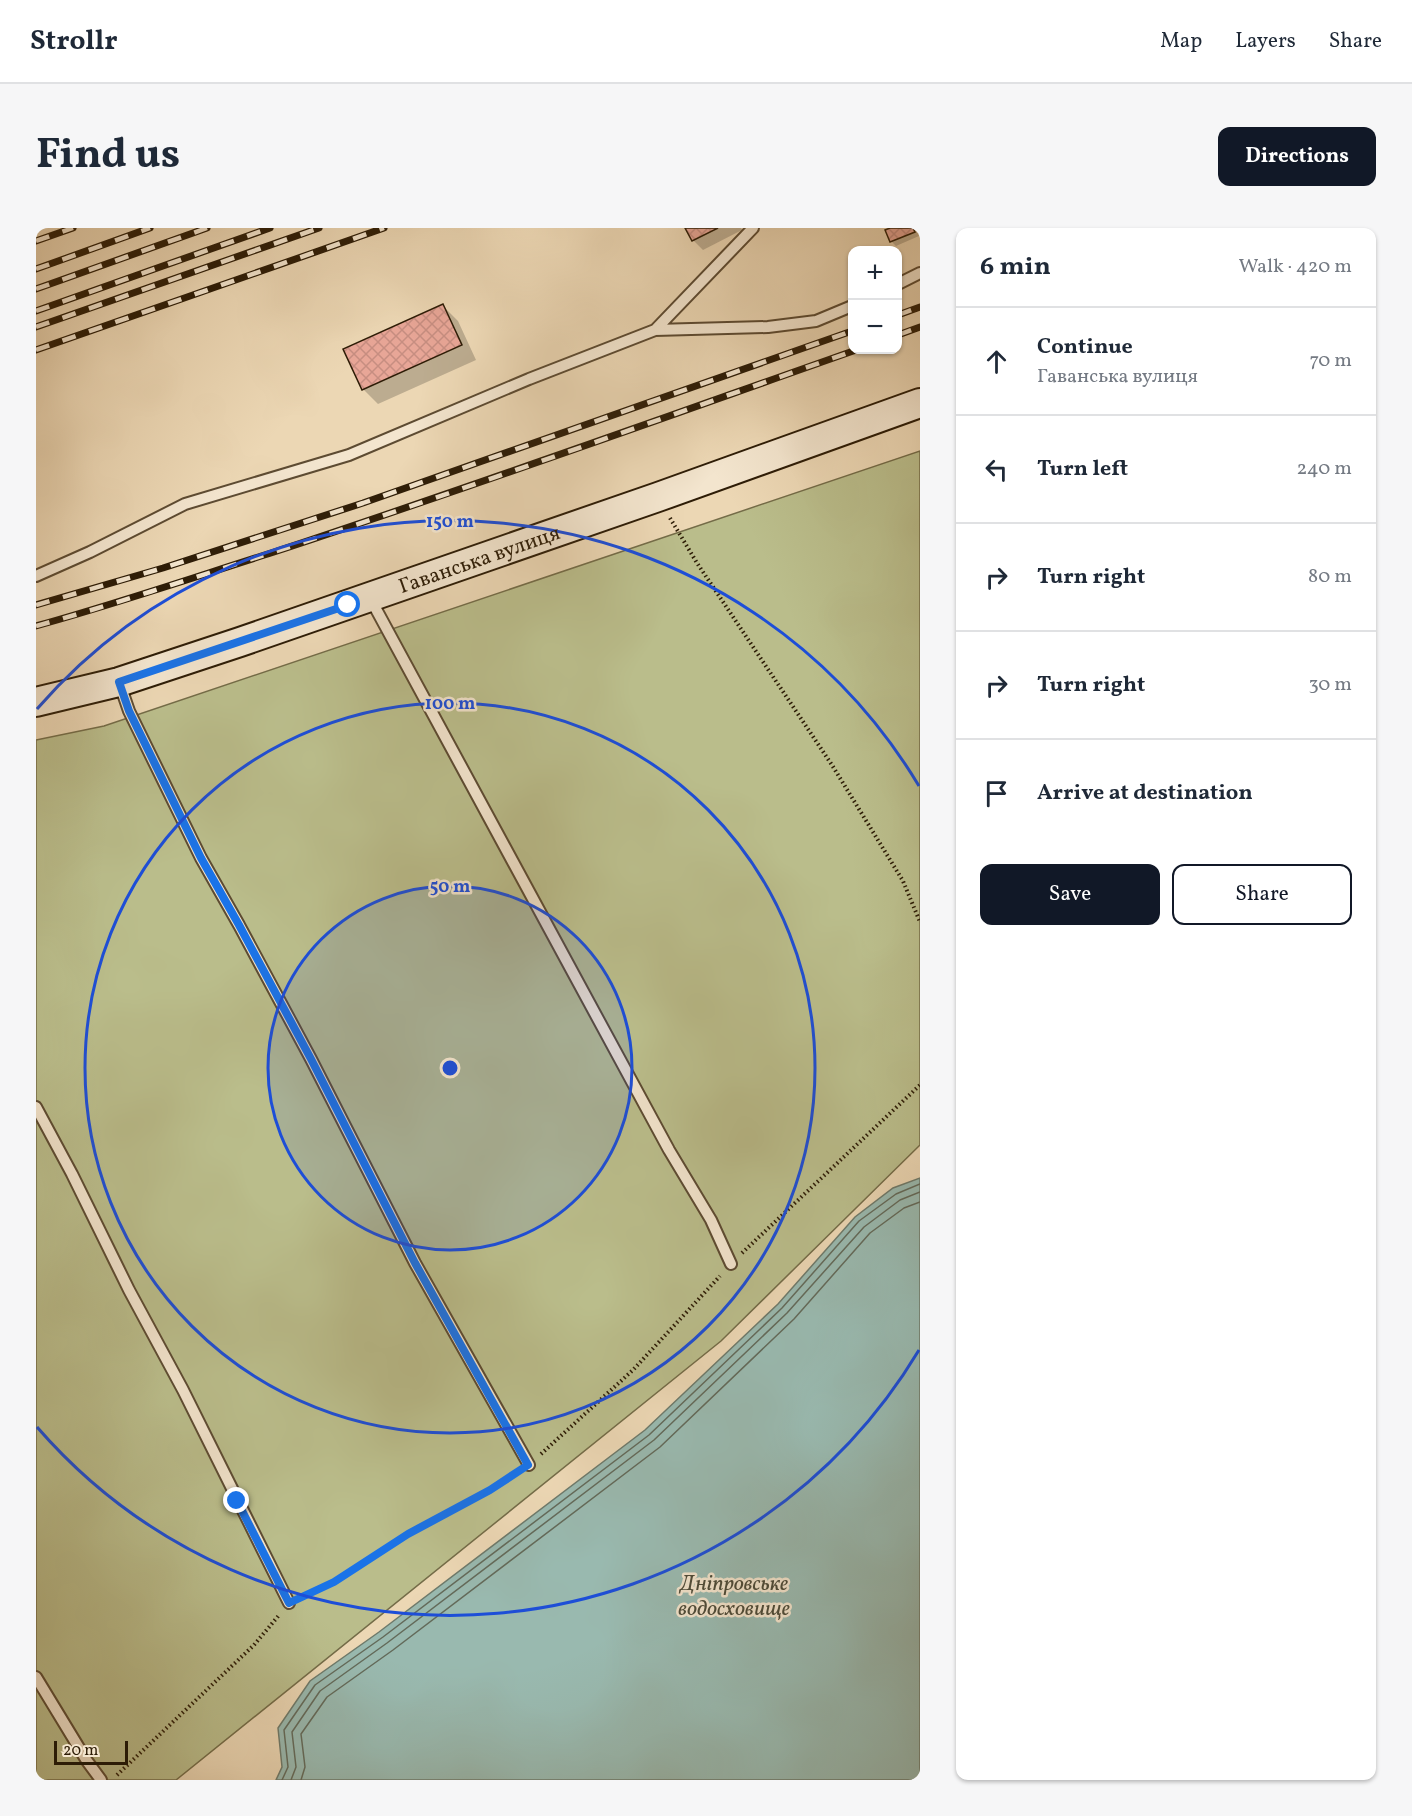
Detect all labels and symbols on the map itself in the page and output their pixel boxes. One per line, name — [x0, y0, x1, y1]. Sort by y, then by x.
text: 150 m — [426, 510, 474, 535]
street label: Гаванська вулиця — [395, 519, 564, 602]
route start — [334, 591, 360, 617]
text: 100 m — [425, 692, 475, 717]
text: 50 m — [430, 875, 470, 900]
centre of rings — [440, 1058, 460, 1078]
route end — [223, 1487, 249, 1513]
water label: Дніпровське водосховище — [678, 1569, 790, 1625]
scale bar — [54, 1738, 128, 1766]

